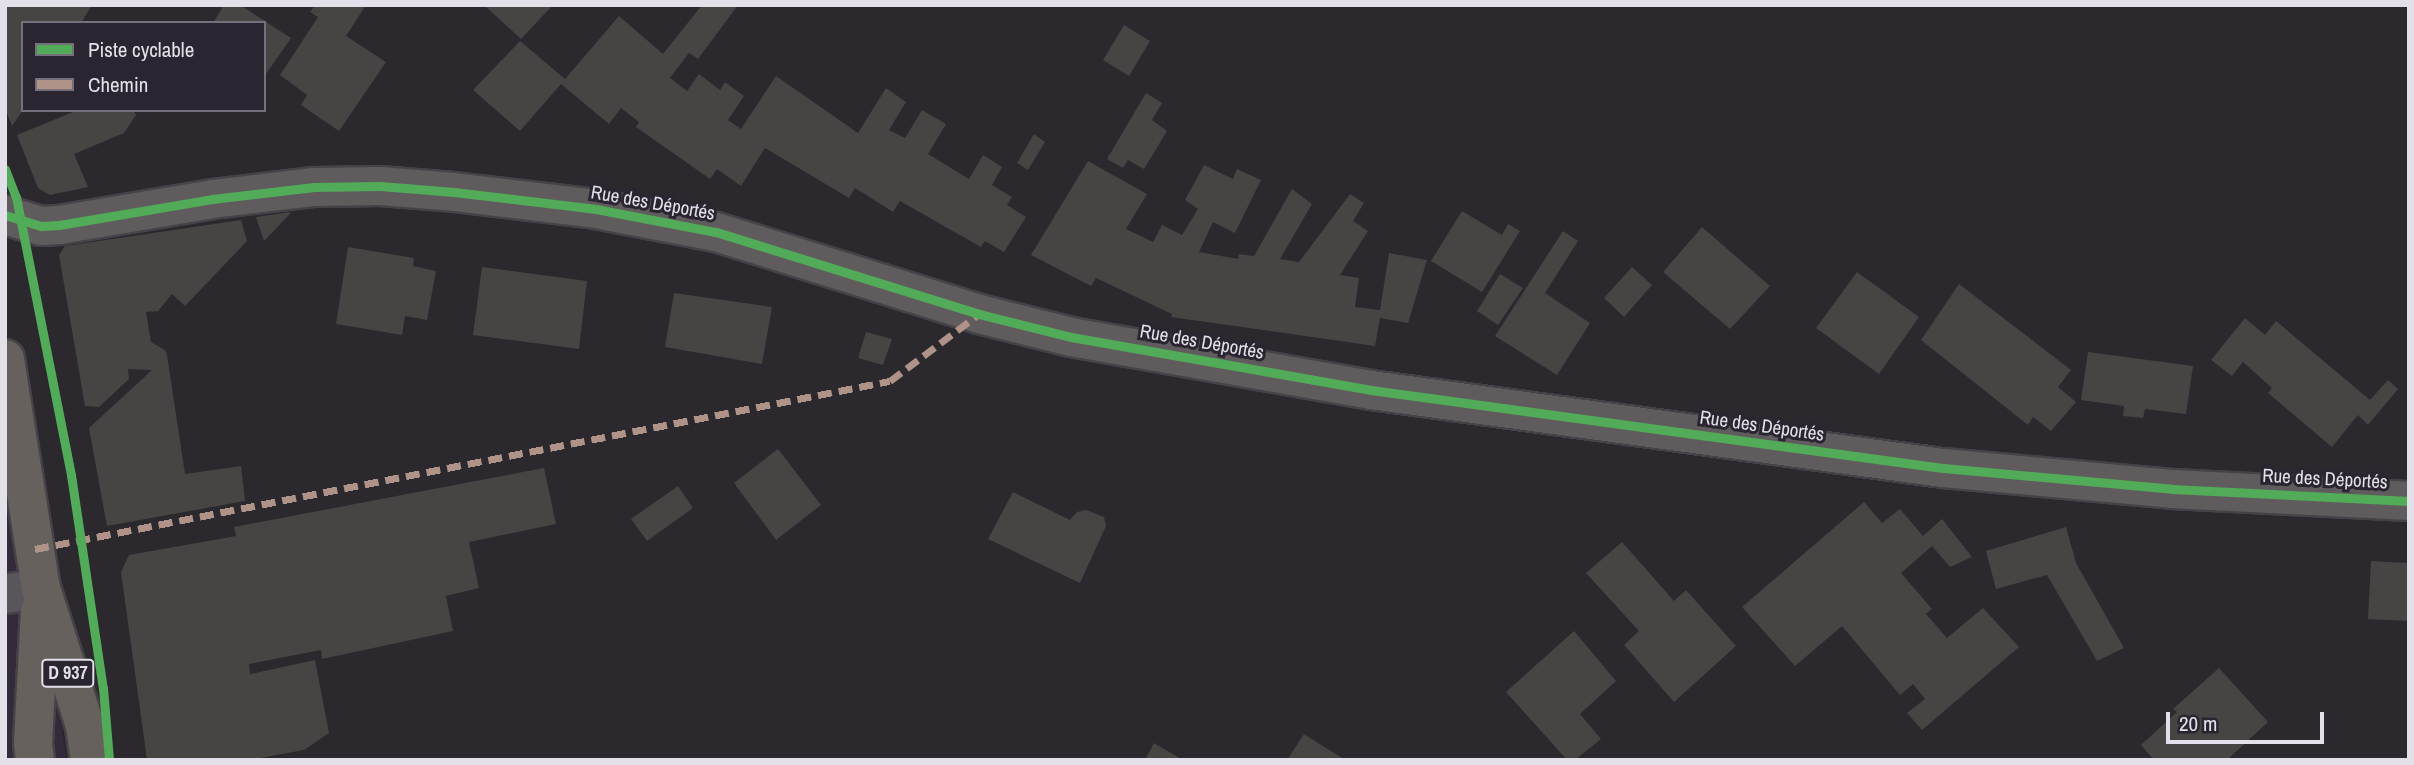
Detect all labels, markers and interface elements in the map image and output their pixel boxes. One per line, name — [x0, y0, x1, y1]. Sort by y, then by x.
legend — [21, 21, 266, 112]
text: Piste cyclable — [88, 35, 194, 64]
text: Chemin — [88, 70, 148, 99]
street label: Rue des Déportés — [589, 181, 717, 225]
street label: Rue des Déportés — [1138, 320, 1266, 364]
street label: Rue des Déportés — [1698, 406, 1826, 446]
street label: Rue des Déportés — [2262, 464, 2388, 494]
road number: D 937 — [40, 658, 96, 688]
scale bar — [2169, 698, 2326, 742]
text: 20 m — [2179, 709, 2217, 738]

